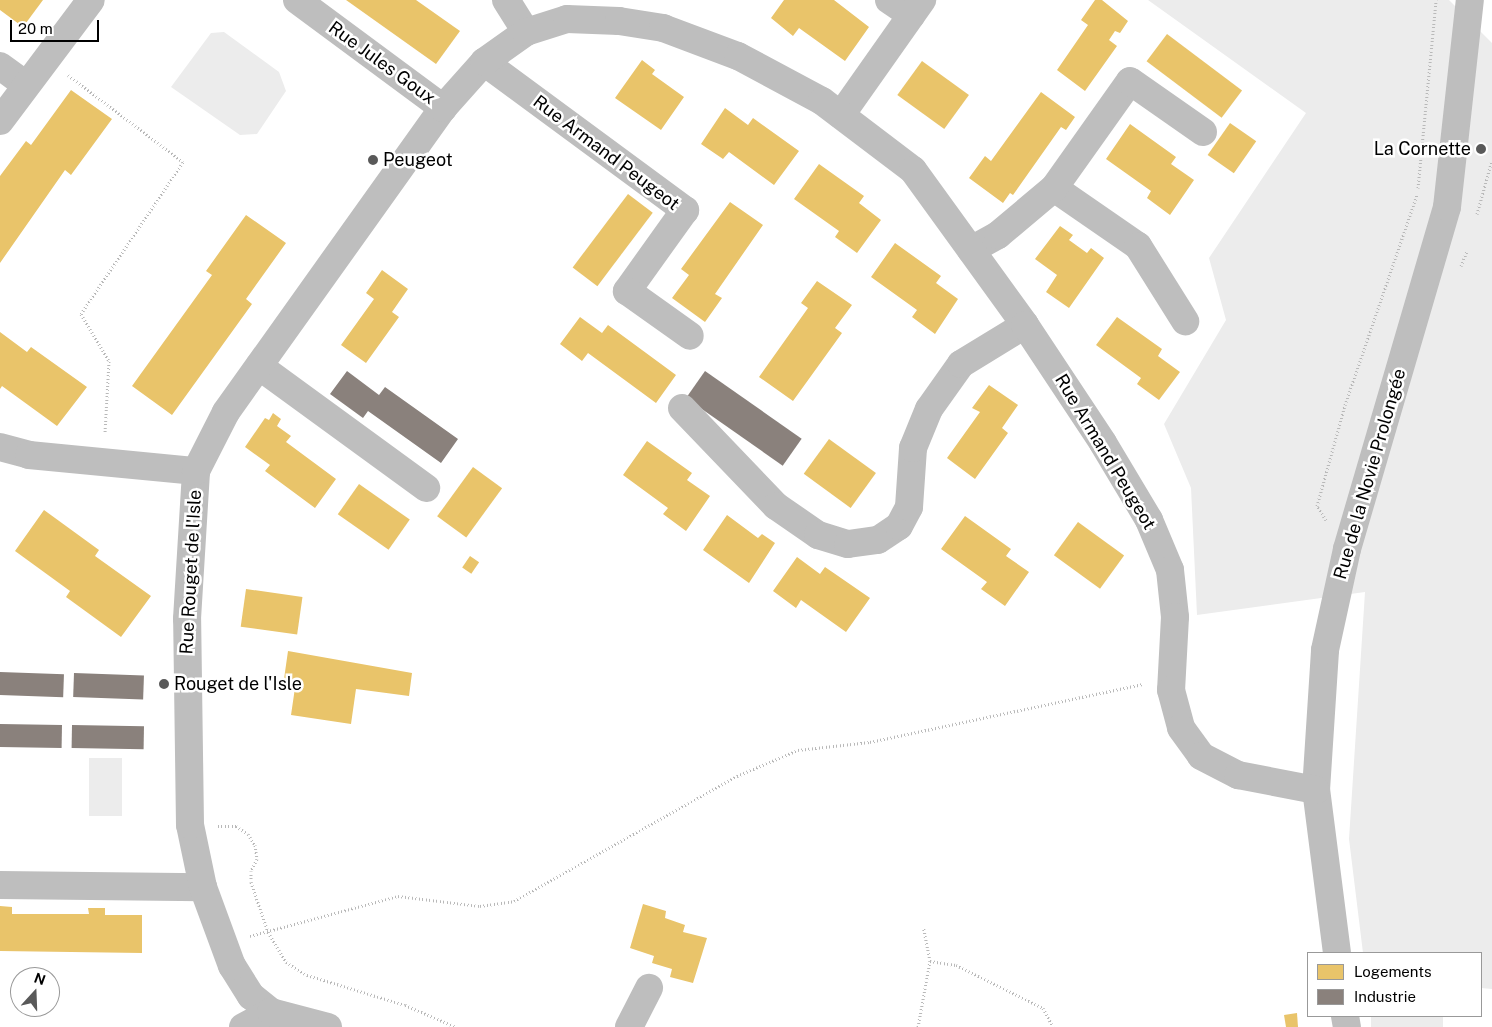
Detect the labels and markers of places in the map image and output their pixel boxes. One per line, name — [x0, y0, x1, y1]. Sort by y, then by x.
place label: La Cornette — [1374, 138, 1471, 160]
marker: La Cornette — [1475, 143, 1487, 155]
place label: Peugeot — [383, 149, 453, 171]
marker: Peugeot — [367, 154, 379, 166]
place label: Rouget de l'Isle — [174, 673, 302, 695]
marker: Rouget de l'Isle — [158, 678, 170, 690]

